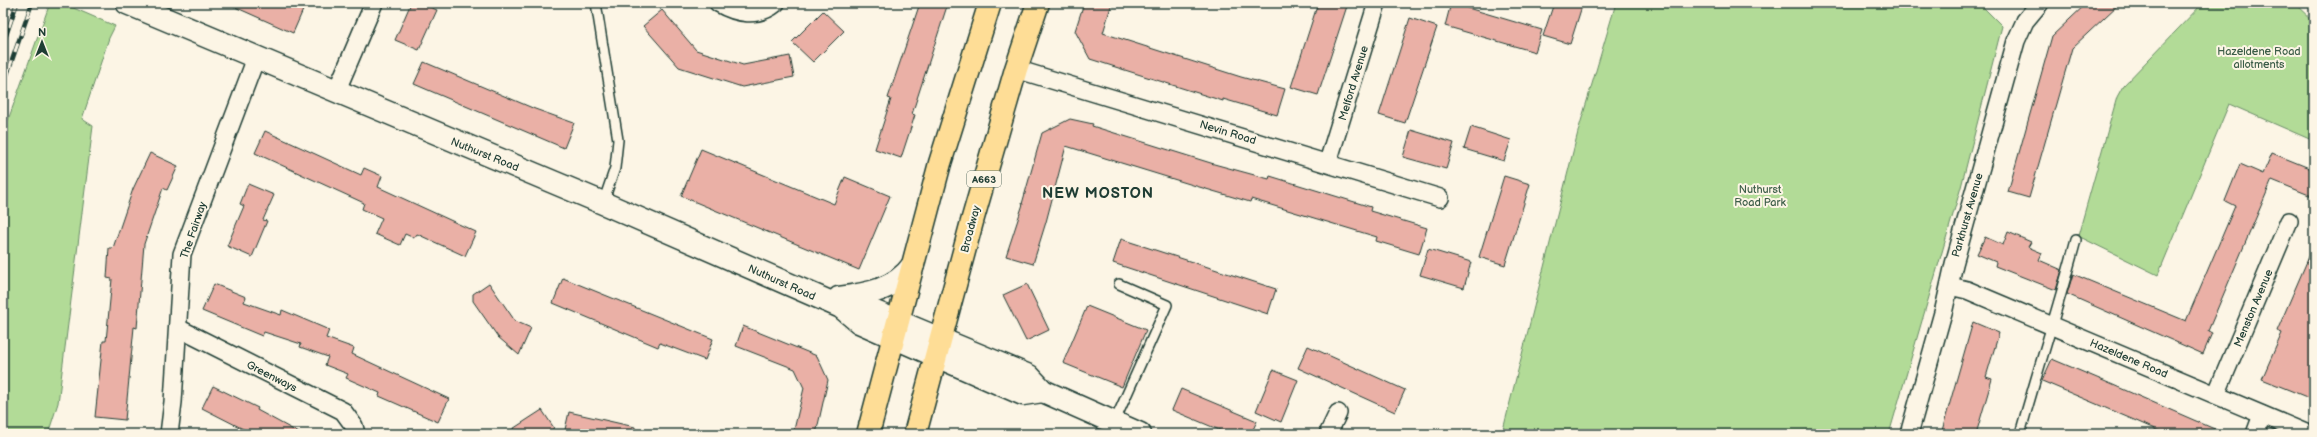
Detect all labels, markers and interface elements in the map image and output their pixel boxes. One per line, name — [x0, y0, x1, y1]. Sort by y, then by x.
north arrow — [22, 22, 62, 62]
text: N — [38, 26, 46, 39]
street label: Melford Avenue — [1336, 44, 1371, 122]
park label: Hazeldene Road allotments — [2217, 45, 2301, 71]
street label: Nevin Road — [1198, 118, 1258, 147]
street label: Nuthurst Road — [449, 135, 521, 174]
road number: A663 — [967, 171, 1001, 187]
street label: Parkhurst Avenue — [1949, 171, 1986, 259]
park label: Nuthurst Road Park — [1734, 183, 1786, 209]
district label: NEW MOSTON — [1042, 184, 1154, 203]
street label: The Fairway — [178, 200, 209, 260]
street label: Broadway — [958, 204, 983, 254]
street label: Nuthurst Road — [746, 262, 817, 303]
street label: Menston Avenue — [2231, 267, 2276, 349]
street label: Hazeldene Road — [2088, 336, 2170, 381]
street label: Greenways — [244, 358, 300, 395]

